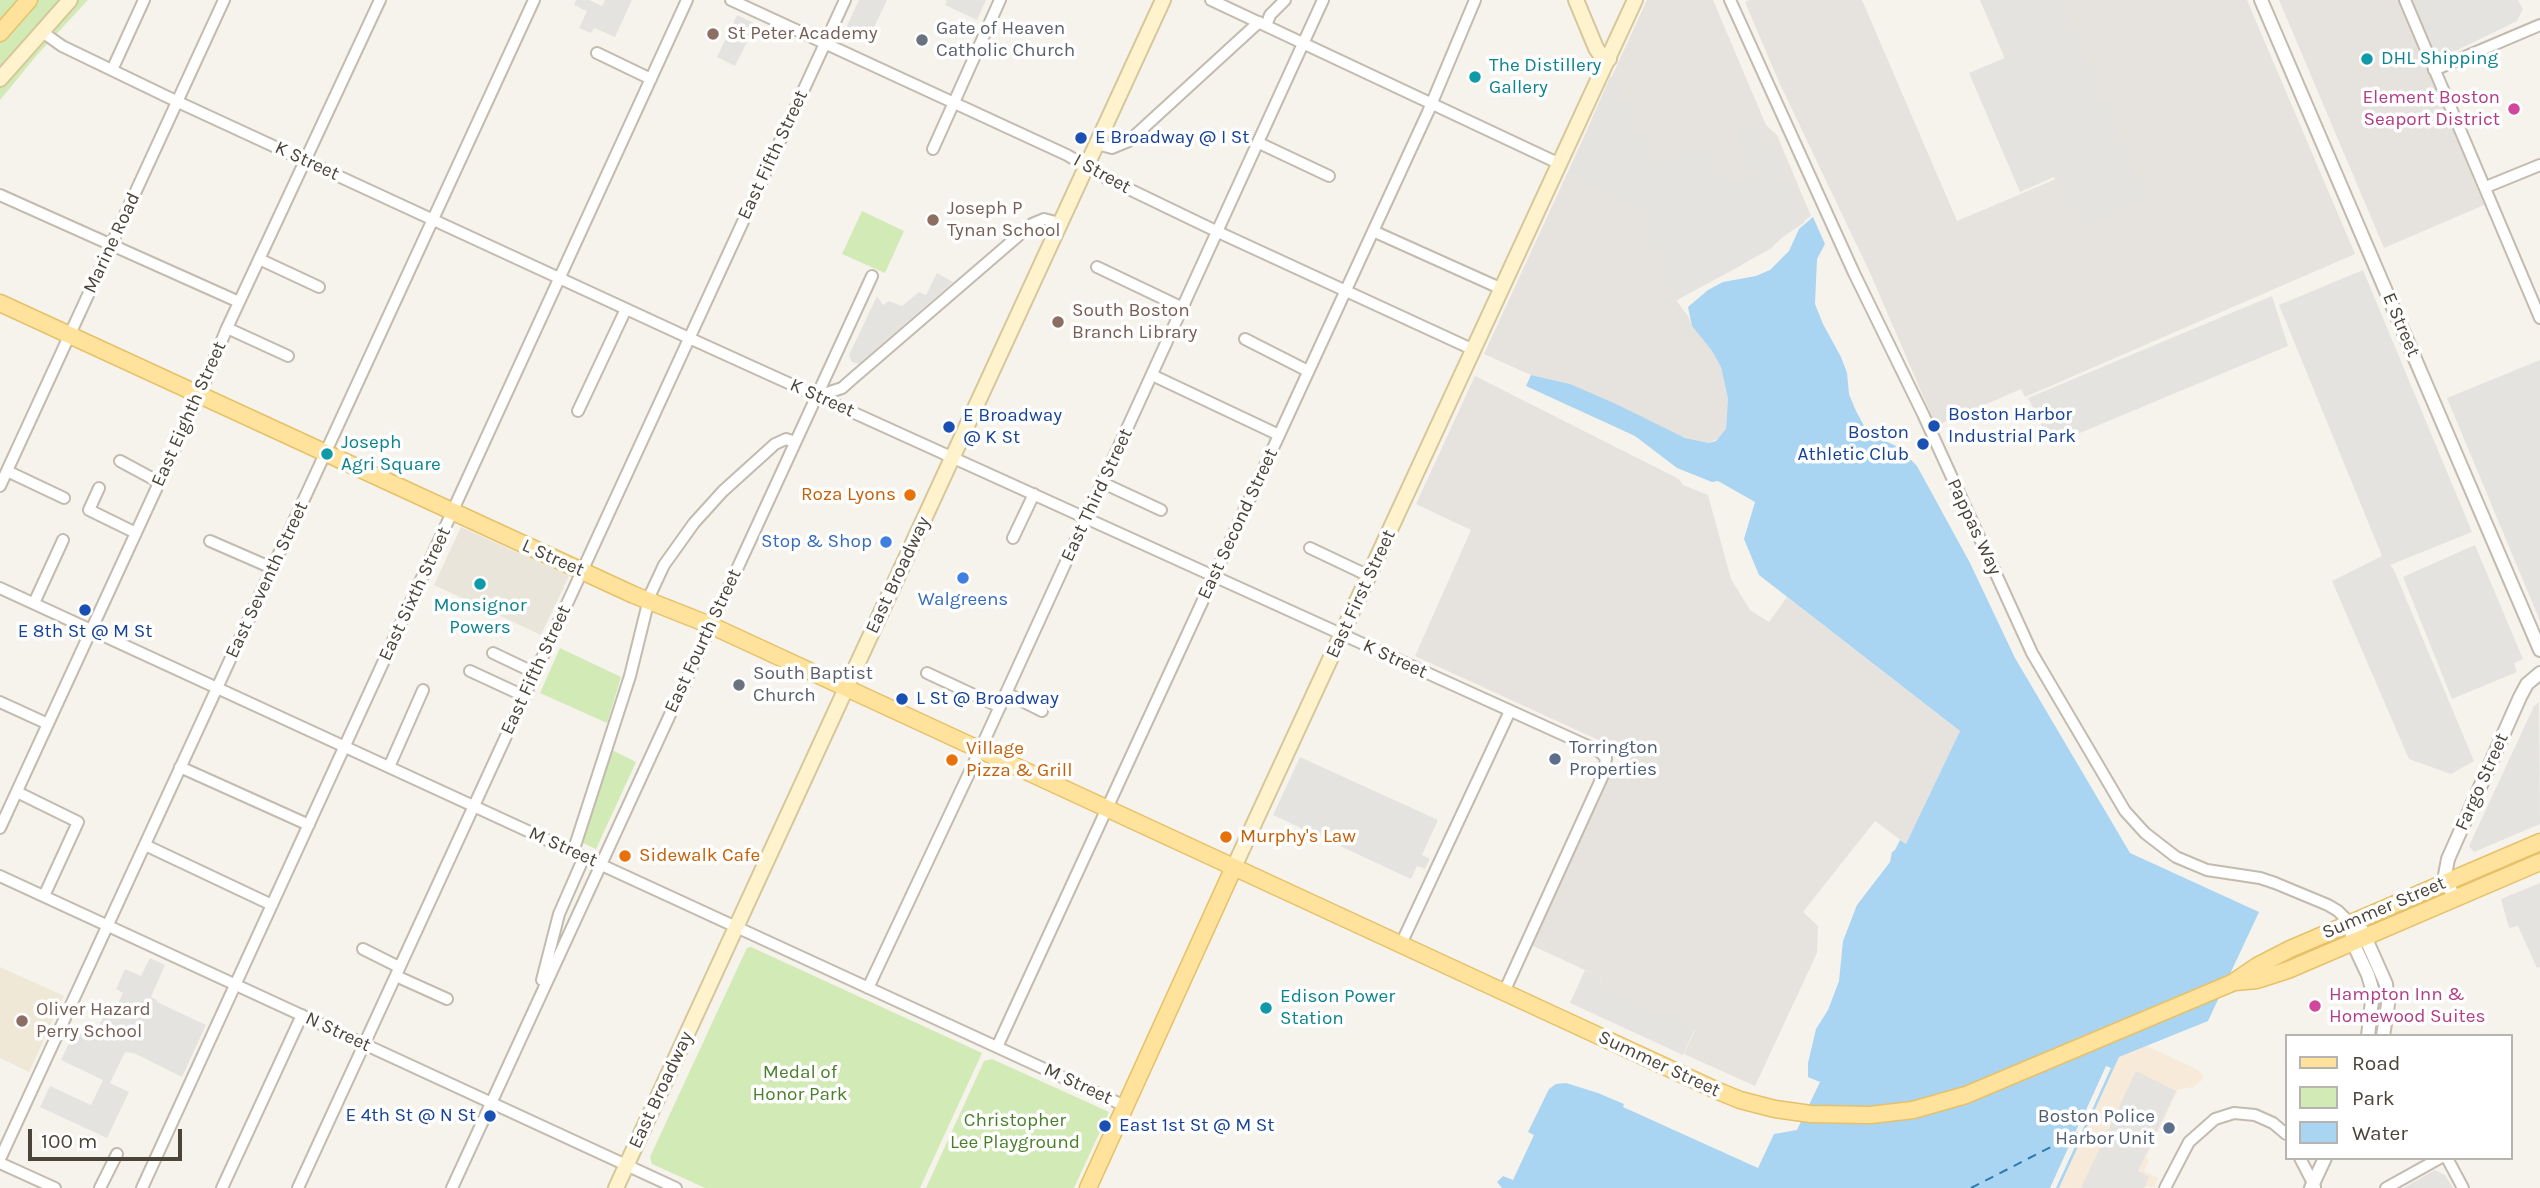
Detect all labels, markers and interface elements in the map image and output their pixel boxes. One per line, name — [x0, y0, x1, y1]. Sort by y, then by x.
place label: Gate of Heaven Catholic Church — [936, 18, 1075, 62]
place label: St Peter Academy — [727, 23, 878, 45]
marker: St Peter Academy — [705, 26, 721, 42]
marker: Gate of Heaven Catholic Church — [914, 32, 930, 48]
place label: DHL Shipping — [2381, 48, 2498, 70]
marker: DHL Shipping — [2359, 51, 2375, 67]
place label: The Distillery Gallery — [1489, 55, 1601, 99]
marker: The Distillery Gallery — [1467, 69, 1483, 85]
street label: East Fifth Street — [733, 87, 813, 223]
place label: Element Boston Seaport District — [2362, 87, 2500, 131]
marker: Element Boston Seaport District — [2506, 101, 2522, 117]
place label: E Broadway @ I St — [1095, 127, 1249, 149]
marker: E Broadway @ I St — [1073, 130, 1089, 146]
street label: K Street — [271, 136, 343, 186]
street label: I Street — [1069, 149, 1135, 199]
street label: Marine Road — [79, 189, 145, 297]
place label: Joseph P Tynan School — [947, 198, 1061, 242]
marker: Joseph P Tynan School — [925, 212, 941, 228]
street label: E Street — [2377, 290, 2425, 360]
place label: South Boston Branch Library — [1072, 300, 1197, 344]
marker: South Boston Branch Library — [1050, 314, 1066, 330]
street label: East Eighth Street — [147, 338, 231, 490]
street label: K Street — [786, 374, 858, 422]
place label: Boston Harbor Industrial Park — [1948, 404, 2076, 448]
place label: E Broadway @ K St — [963, 405, 1062, 449]
marker: Boston Harbor Industrial Park — [1926, 418, 1942, 434]
marker: E Broadway @ K St — [941, 419, 957, 435]
place label: Boston Athletic Club — [1798, 422, 1909, 466]
street label: East Third Street — [1056, 425, 1138, 565]
place label: Joseph Agri Square — [341, 432, 441, 476]
marker: Boston Athletic Club — [1915, 436, 1931, 452]
street label: East Second Street — [1193, 445, 1283, 603]
marker: Joseph Agri Square — [319, 446, 335, 462]
street label: Pappas Way — [1942, 475, 2006, 579]
place label: Roza Lyons — [801, 484, 896, 506]
marker: Roza Lyons — [902, 487, 918, 503]
street label: East Seventh Street — [221, 498, 313, 662]
street label: East Broadway — [861, 513, 935, 637]
street label: East Sixth Street — [374, 524, 456, 664]
street label: East First Street — [1321, 526, 1401, 662]
place label: Stop & Shop — [761, 531, 872, 553]
street label: L Street — [518, 534, 588, 582]
marker: Stop & Shop — [878, 534, 894, 550]
street label: East Fourth Street — [660, 565, 746, 717]
marker: Walgreens — [955, 570, 971, 586]
marker: Monsignor Powers — [472, 576, 488, 592]
place label: Walgreens — [918, 589, 1008, 611]
place label: Monsignor Powers — [433, 595, 527, 639]
marker: E 8th St @ M St — [77, 602, 93, 618]
street label: East Fifth Street — [496, 602, 576, 738]
place label: E 8th St @ M St — [18, 621, 152, 643]
street label: K Street — [1359, 634, 1431, 684]
place label: South Baptist Church — [753, 663, 873, 707]
marker: South Baptist Church — [731, 677, 747, 693]
place label: L St @ Broadway — [916, 688, 1059, 710]
marker: L St @ Broadway — [894, 691, 910, 707]
street label: Fargo Street — [2450, 730, 2514, 834]
place label: Torrington Properties — [1569, 737, 1658, 781]
place label: Village Pizza & Grill — [966, 738, 1072, 782]
marker: Torrington Properties — [1547, 751, 1563, 767]
marker: Village Pizza & Grill — [944, 752, 960, 768]
street label: M Street — [525, 822, 601, 872]
place label: Murphy's Law — [1240, 826, 1356, 848]
marker: Murphy's Law — [1218, 829, 1234, 845]
place label: Sidewalk Cafe — [639, 845, 760, 867]
marker: Sidewalk Cafe — [617, 848, 633, 864]
street label: Summer Street — [2319, 872, 2449, 944]
place label: Hampton Inn & Homewood Suites — [2329, 984, 2485, 1028]
place label: Edison Power Station — [1280, 986, 1395, 1030]
marker: Hampton Inn & Homewood Suites — [2307, 998, 2323, 1014]
place label: Oliver Hazard Perry School — [36, 999, 151, 1043]
marker: Edison Power Station — [1258, 1000, 1274, 1016]
street label: N Street — [302, 1007, 374, 1057]
marker: Oliver Hazard Perry School — [14, 1013, 30, 1029]
street label: Summer Street — [1594, 1026, 1724, 1102]
street label: East Broadway — [624, 1028, 698, 1152]
legend — [2284, 1034, 2512, 1160]
text: Road — [2352, 1051, 2400, 1075]
street label: M Street — [1040, 1058, 1116, 1110]
park label: Medal of Honor Park — [753, 1062, 847, 1106]
text: Park — [2352, 1086, 2395, 1110]
place label: E 4th St @ N St — [345, 1105, 476, 1127]
place label: Boston Police Harbor Unit — [2038, 1106, 2155, 1150]
marker: E 4th St @ N St — [482, 1108, 498, 1124]
park label: Christopher Lee Playground — [950, 1110, 1080, 1154]
scale bar — [32, 1114, 186, 1158]
place label: East 1st St @ M St — [1119, 1115, 1274, 1137]
marker: East 1st St @ M St — [1097, 1118, 1113, 1134]
marker: Boston Police Harbor Unit — [2161, 1120, 2177, 1136]
text: Water — [2352, 1121, 2408, 1145]
text: 100 m — [41, 1129, 98, 1153]

